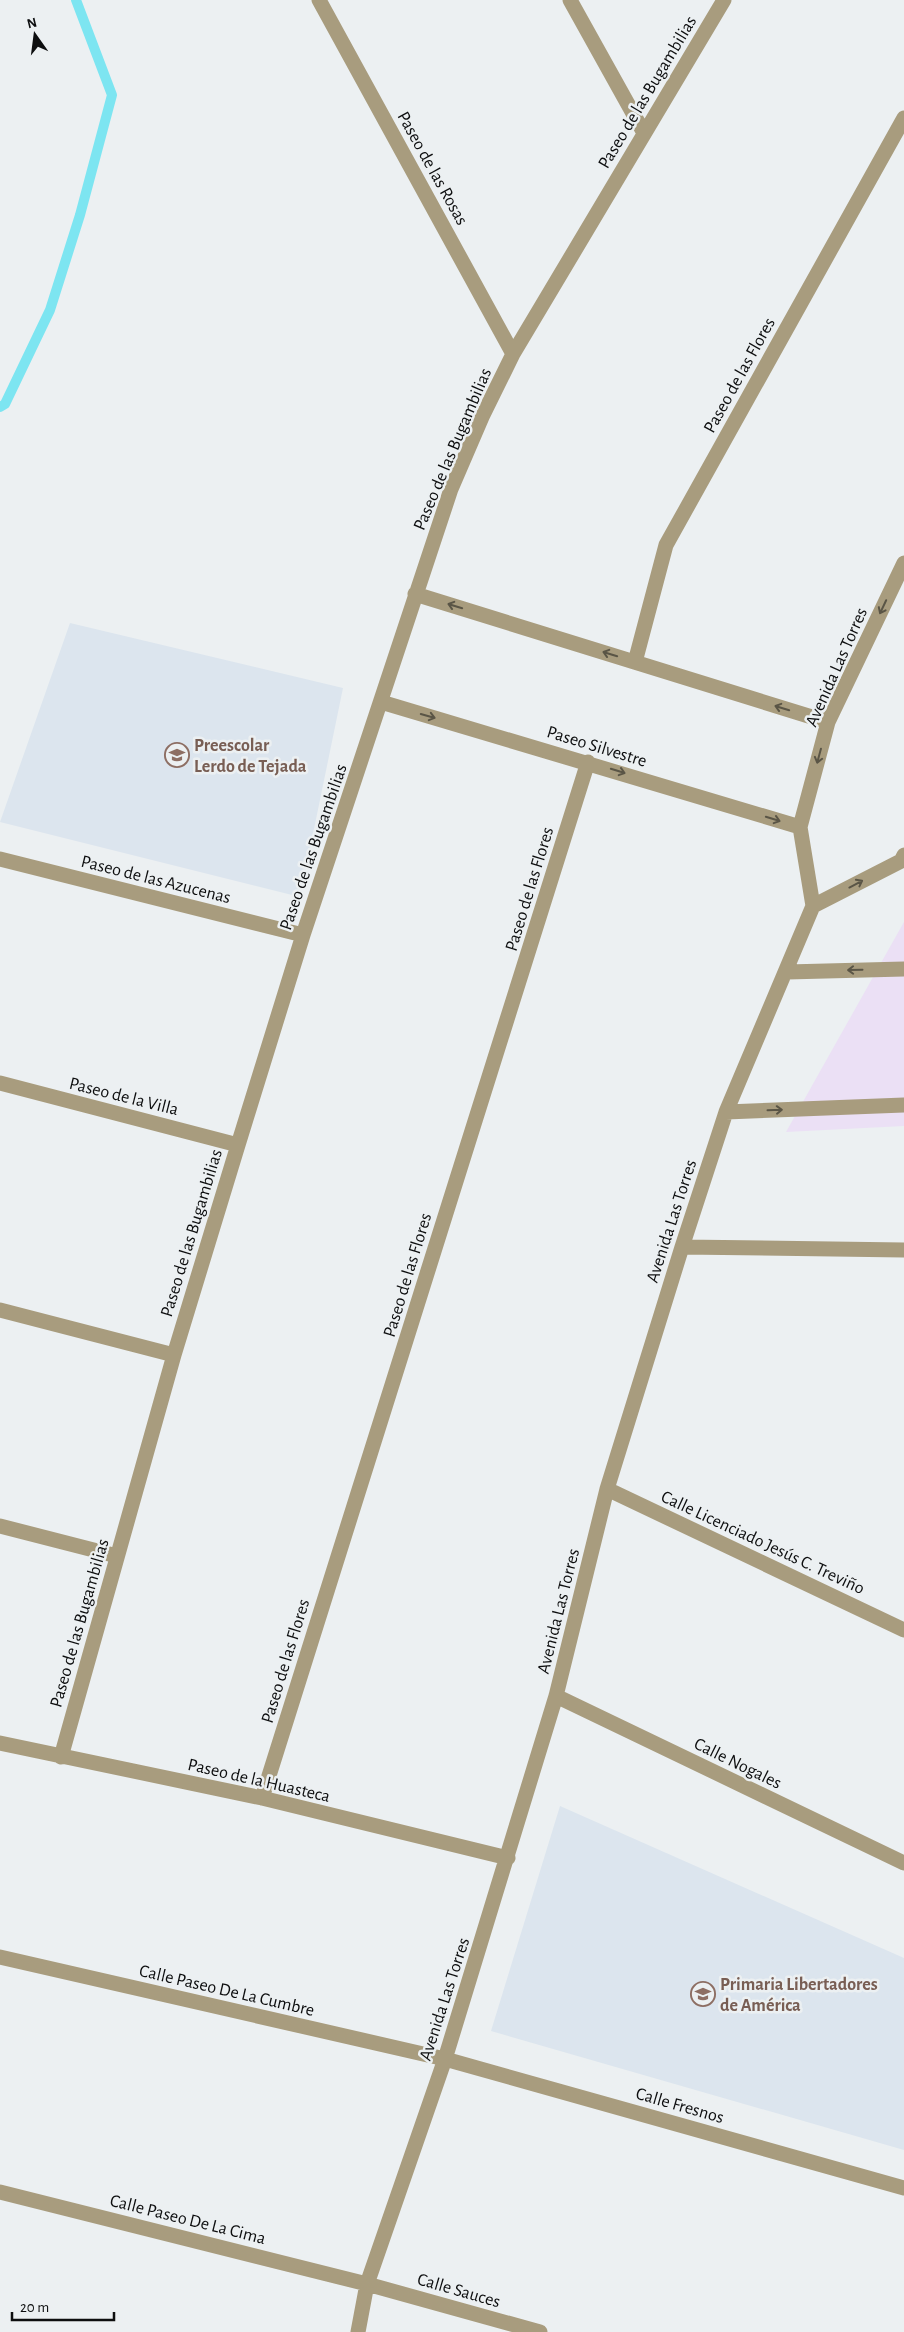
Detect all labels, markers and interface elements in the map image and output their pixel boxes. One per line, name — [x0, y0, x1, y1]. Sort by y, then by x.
north arrow — [10, 10, 60, 60]
street label: Paseo de las Bugambilias — [595, 13, 700, 172]
text: N — [26, 15, 39, 31]
street label: Paseo de las Rosas — [394, 109, 471, 228]
street label: Paseo de las Flores — [701, 315, 779, 436]
street label: Paseo de las Bugambilias — [411, 366, 495, 533]
one-way arrow — [878, 599, 887, 614]
one-way arrow — [447, 601, 463, 610]
street label: Avenida Las Torres — [803, 605, 871, 730]
one-way arrow — [602, 649, 618, 659]
one-way arrow — [774, 703, 790, 712]
one-way arrow — [420, 711, 436, 721]
street label: Paseo Silvestre — [545, 723, 649, 771]
place label: Preescolar Lerdo de Tejada — [194, 737, 307, 776]
school or university icon: Preescolar Lerdo de Tejada — [164, 742, 190, 768]
one-way arrow — [814, 747, 823, 763]
street label: Paseo de las Bugambilias — [277, 762, 351, 933]
one-way arrow — [609, 767, 625, 777]
one-way arrow — [765, 815, 780, 824]
street label: Paseo de las Flores — [503, 825, 557, 953]
street label: Paseo de las Azucenas — [79, 853, 232, 907]
one-way arrow — [849, 879, 864, 889]
one-way arrow — [848, 965, 864, 975]
street label: Paseo de la Villa — [67, 1075, 180, 1119]
one-way arrow — [767, 1106, 783, 1115]
street label: Paseo de las Bugambilias — [158, 1147, 226, 1319]
street label: Avenida Las Torres — [644, 1158, 700, 1285]
street label: Paseo de las Flores — [381, 1211, 435, 1339]
street label: Calle Licenciado Jesús C. Treviño — [658, 1488, 867, 1598]
street label: Paseo de las Bugambilias — [47, 1537, 113, 1710]
street label: Avenida Las Torres — [535, 1547, 583, 1676]
street label: Paseo de las Flores — [259, 1597, 313, 1725]
street label: Calle Nogales — [691, 1735, 784, 1793]
street label: Paseo de la Huasteca — [186, 1756, 332, 1806]
street label: Avenida Las Torres — [417, 1936, 473, 2063]
street label: Calle Paseo De La Cumbre — [137, 1962, 316, 2020]
place label: Primaria Libertadores de América — [720, 1976, 878, 2015]
school or university icon: Primaria Libertadores de América — [690, 1981, 716, 2007]
street label: Calle Fresnos — [634, 2085, 726, 2127]
street label: Calle Paseo De La Cima — [108, 2192, 268, 2248]
street label: Calle Sauces — [415, 2271, 502, 2311]
scale bar — [12, 2290, 115, 2322]
text: 20 m — [20, 2300, 49, 2315]

